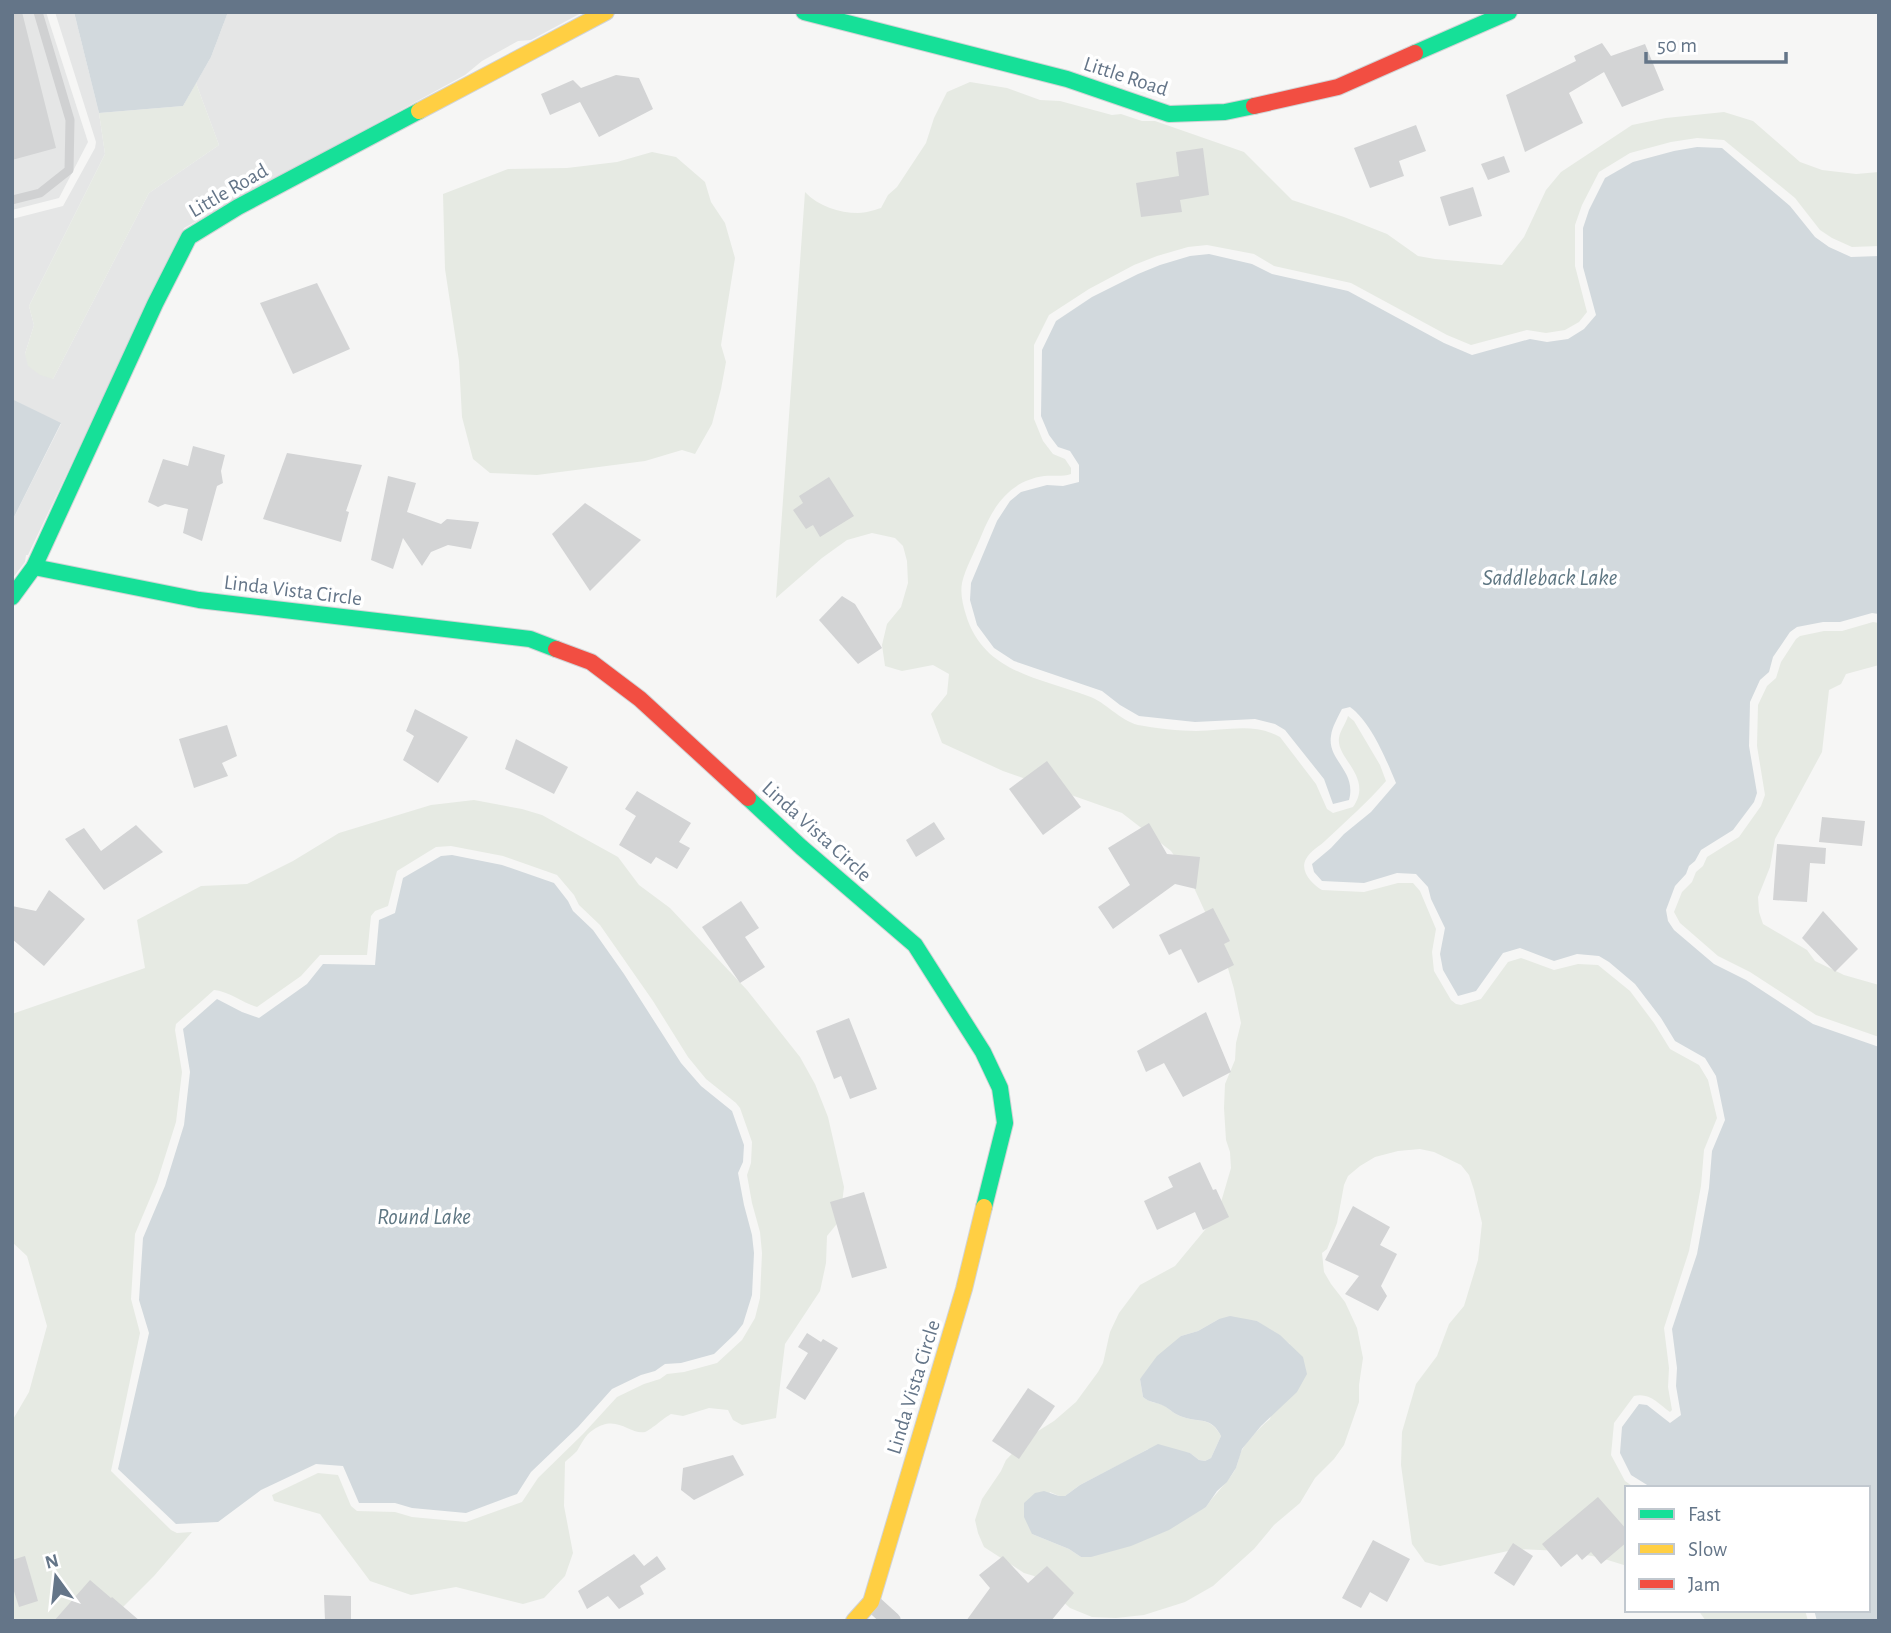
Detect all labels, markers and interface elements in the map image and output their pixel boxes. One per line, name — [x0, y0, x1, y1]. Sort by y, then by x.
scale bar — [1646, 21, 1786, 65]
text: 50 m — [1657, 35, 1697, 56]
street label: Little Road — [1081, 53, 1171, 100]
street label: Little Road — [185, 159, 271, 221]
water label: Saddleback Lake — [1483, 567, 1618, 590]
street label: Linda Vista Circle — [223, 572, 363, 609]
street label: Linda Vista Circle — [758, 777, 875, 886]
water label: Round Lake — [377, 1206, 471, 1229]
street label: Linda Vista Circle — [883, 1318, 944, 1457]
legend — [1625, 1486, 1870, 1612]
text: Fast — [1688, 1504, 1721, 1525]
text: Slow — [1688, 1539, 1727, 1560]
north arrow — [21, 1542, 91, 1612]
text: N — [43, 1551, 61, 1573]
text: Jam — [1688, 1574, 1720, 1595]

